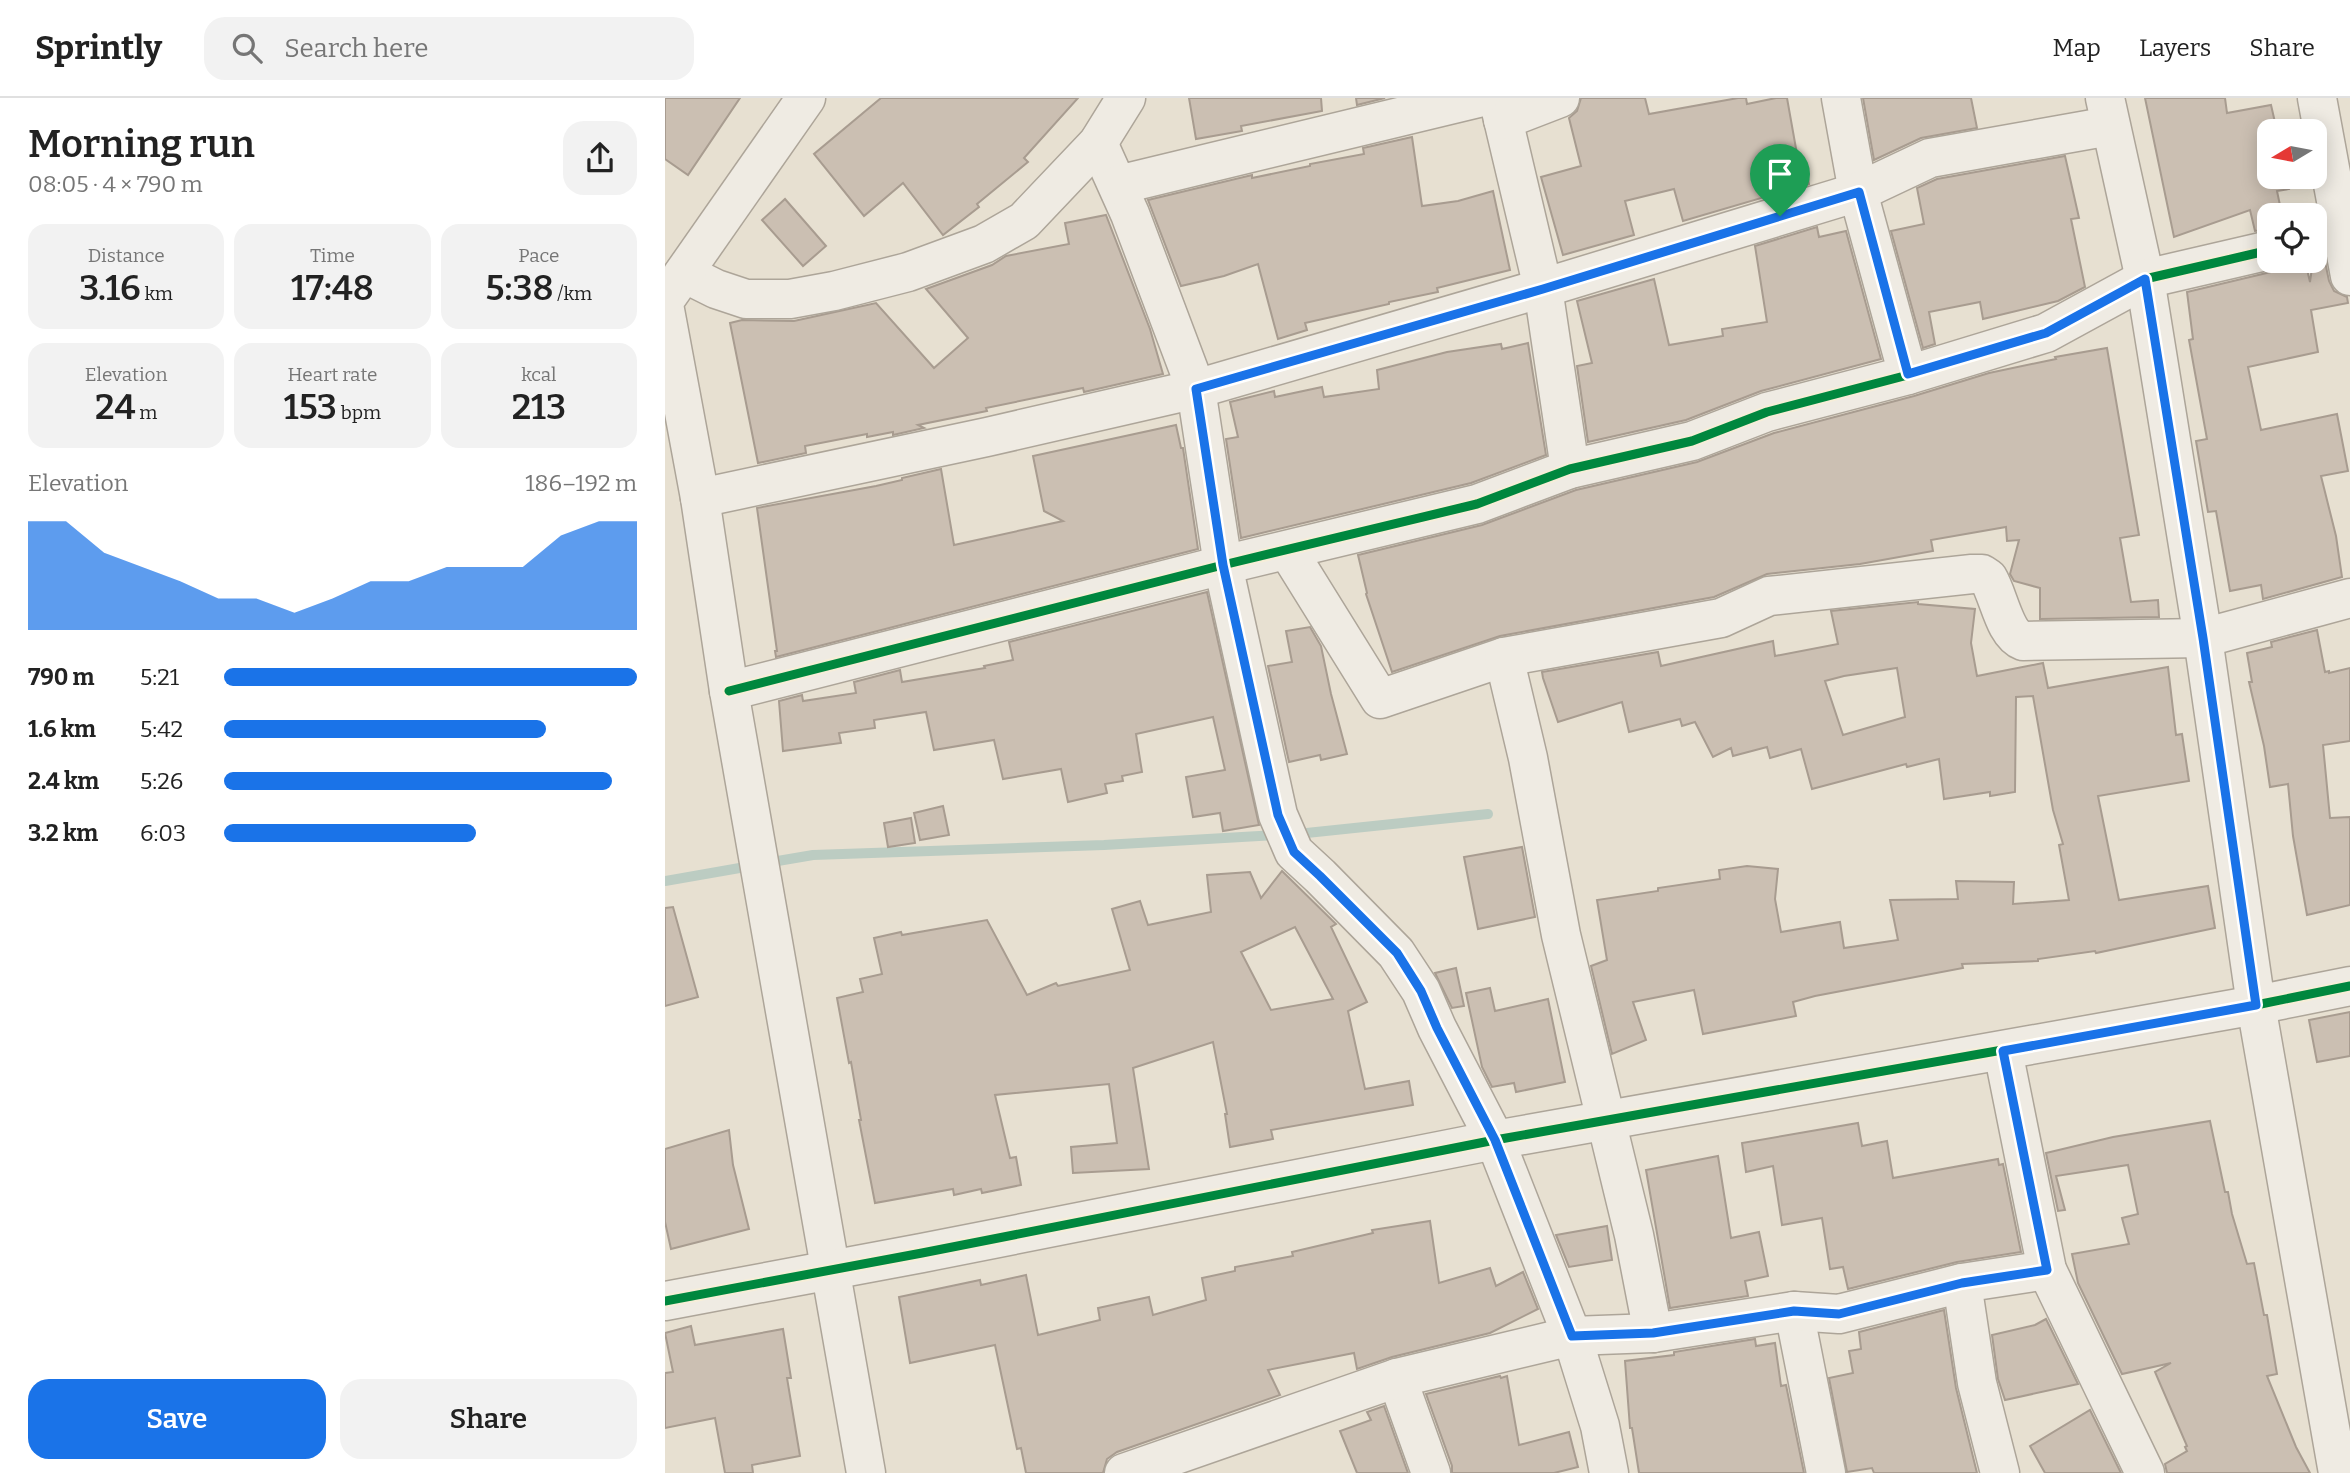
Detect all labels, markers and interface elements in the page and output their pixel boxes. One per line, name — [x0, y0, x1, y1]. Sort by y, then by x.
search box — [204, 17, 694, 80]
text: Sprintly — [35, 28, 162, 68]
icon: search — [228, 29, 266, 67]
text: Search here — [284, 33, 428, 64]
text: Map — [2053, 34, 2101, 62]
text: Layers — [2139, 34, 2211, 62]
text: Share — [2249, 34, 2315, 62]
north arrow — [2257, 119, 2327, 189]
map controls — [2257, 119, 2327, 273]
text: Morning run — [28, 121, 255, 167]
button: share — [563, 121, 637, 195]
pin — [1750, 144, 1810, 216]
icon: arrive — [1761, 155, 1799, 193]
text: 08:05 · 4 × 790 m — [28, 170, 203, 198]
button: locate — [2257, 203, 2327, 273]
text: Distance — [88, 244, 165, 267]
text: Time — [310, 244, 355, 267]
text: Pace — [518, 244, 559, 267]
text: 3.16 — [79, 267, 141, 309]
text: 17:48 — [291, 267, 374, 309]
text: 5:38 — [485, 267, 554, 309]
text: km — [141, 282, 173, 305]
text: /km — [554, 282, 592, 305]
text: Elevation — [85, 363, 168, 386]
text: Heart rate — [288, 363, 377, 386]
text: kcal — [521, 363, 557, 386]
text: 24 — [95, 386, 135, 428]
text: 153 — [284, 386, 337, 428]
text: 213 — [512, 386, 566, 428]
text: m — [135, 401, 157, 424]
text: bpm — [337, 401, 381, 424]
text: Elevation — [28, 469, 128, 497]
text: 186–192 m — [525, 469, 637, 497]
text: 790 m — [28, 663, 94, 691]
text: 5:21 — [140, 663, 179, 691]
text: 1.6 km — [28, 715, 96, 743]
text: 5:42 — [140, 715, 183, 743]
text: 2.4 km — [28, 767, 99, 795]
text: 5:26 — [140, 767, 183, 795]
text: 3.2 km — [28, 819, 98, 847]
text: 6:03 — [140, 819, 186, 847]
button: Save — [28, 1379, 326, 1459]
button: Share — [340, 1379, 637, 1459]

